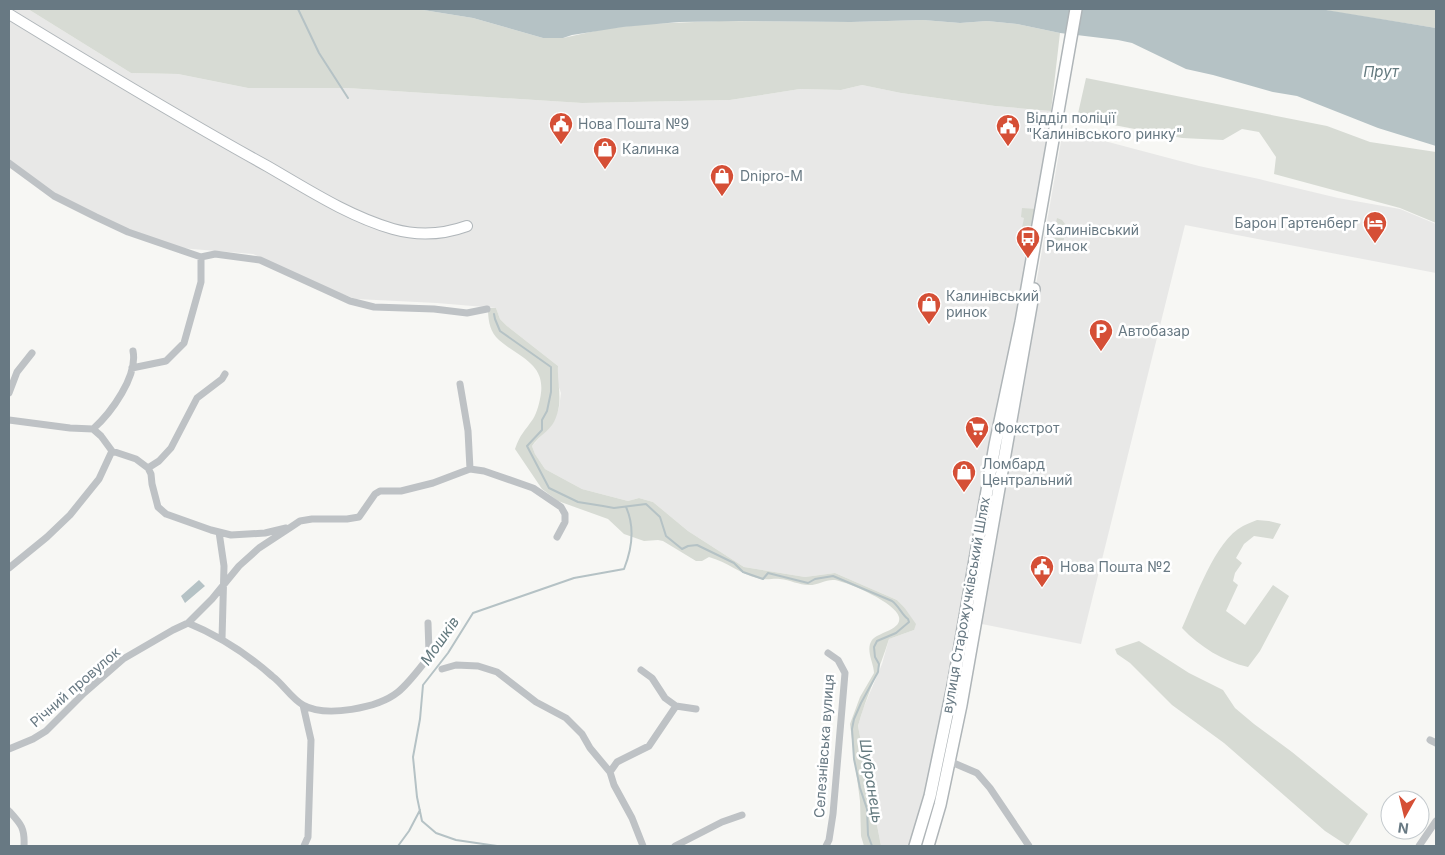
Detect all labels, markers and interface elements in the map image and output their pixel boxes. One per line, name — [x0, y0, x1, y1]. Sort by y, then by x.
water label: Прут — [1363, 62, 1400, 81]
place label: Відділ поліції "Калинівського ринку" — [1026, 109, 1183, 142]
public building icon: Нова Пошта №9 — [548, 111, 574, 145]
public building icon: Відділ поліції "Калинівського ринку" — [995, 113, 1021, 147]
place label: Нова Пошта №9 — [578, 115, 689, 132]
shop icon: Калинка — [592, 136, 618, 170]
place label: Калинка — [622, 140, 679, 157]
shop icon: Dnipro-M — [709, 163, 735, 197]
place label: Dnipro-M — [740, 167, 803, 184]
hotel icon: Барон Гартенберг — [1362, 210, 1388, 244]
place label: Барон Гартенберг — [1235, 214, 1358, 231]
place label: Калинівський Ринок — [1046, 221, 1139, 254]
bus stop icon: Калинівський Ринок — [1015, 225, 1041, 259]
place label: Калинівський ринок — [946, 287, 1039, 320]
shop icon: Калинівський ринок — [916, 291, 942, 325]
parking icon: Автобазар — [1088, 318, 1114, 352]
place label: Автобазар — [1118, 322, 1190, 339]
supermarket icon: Фокстрот — [964, 415, 990, 449]
place label: Фокстрот — [994, 419, 1060, 436]
place label: Ломбард Центральний — [982, 455, 1073, 488]
shop icon: Ломбард Центральний — [951, 459, 977, 493]
street label: вулиця Старожучківський Шлях — [938, 495, 993, 715]
public building icon: Нова Пошта №2 — [1029, 554, 1055, 588]
place label: Нова Пошта №2 — [1060, 558, 1171, 575]
water label: Мошків — [416, 613, 463, 669]
street label: Річний провулок — [26, 643, 123, 730]
street label: Селезнівська вулиця — [810, 674, 837, 818]
water label: Шубранець — [855, 737, 888, 824]
north arrow — [1380, 790, 1430, 840]
text: N — [1397, 819, 1410, 838]

